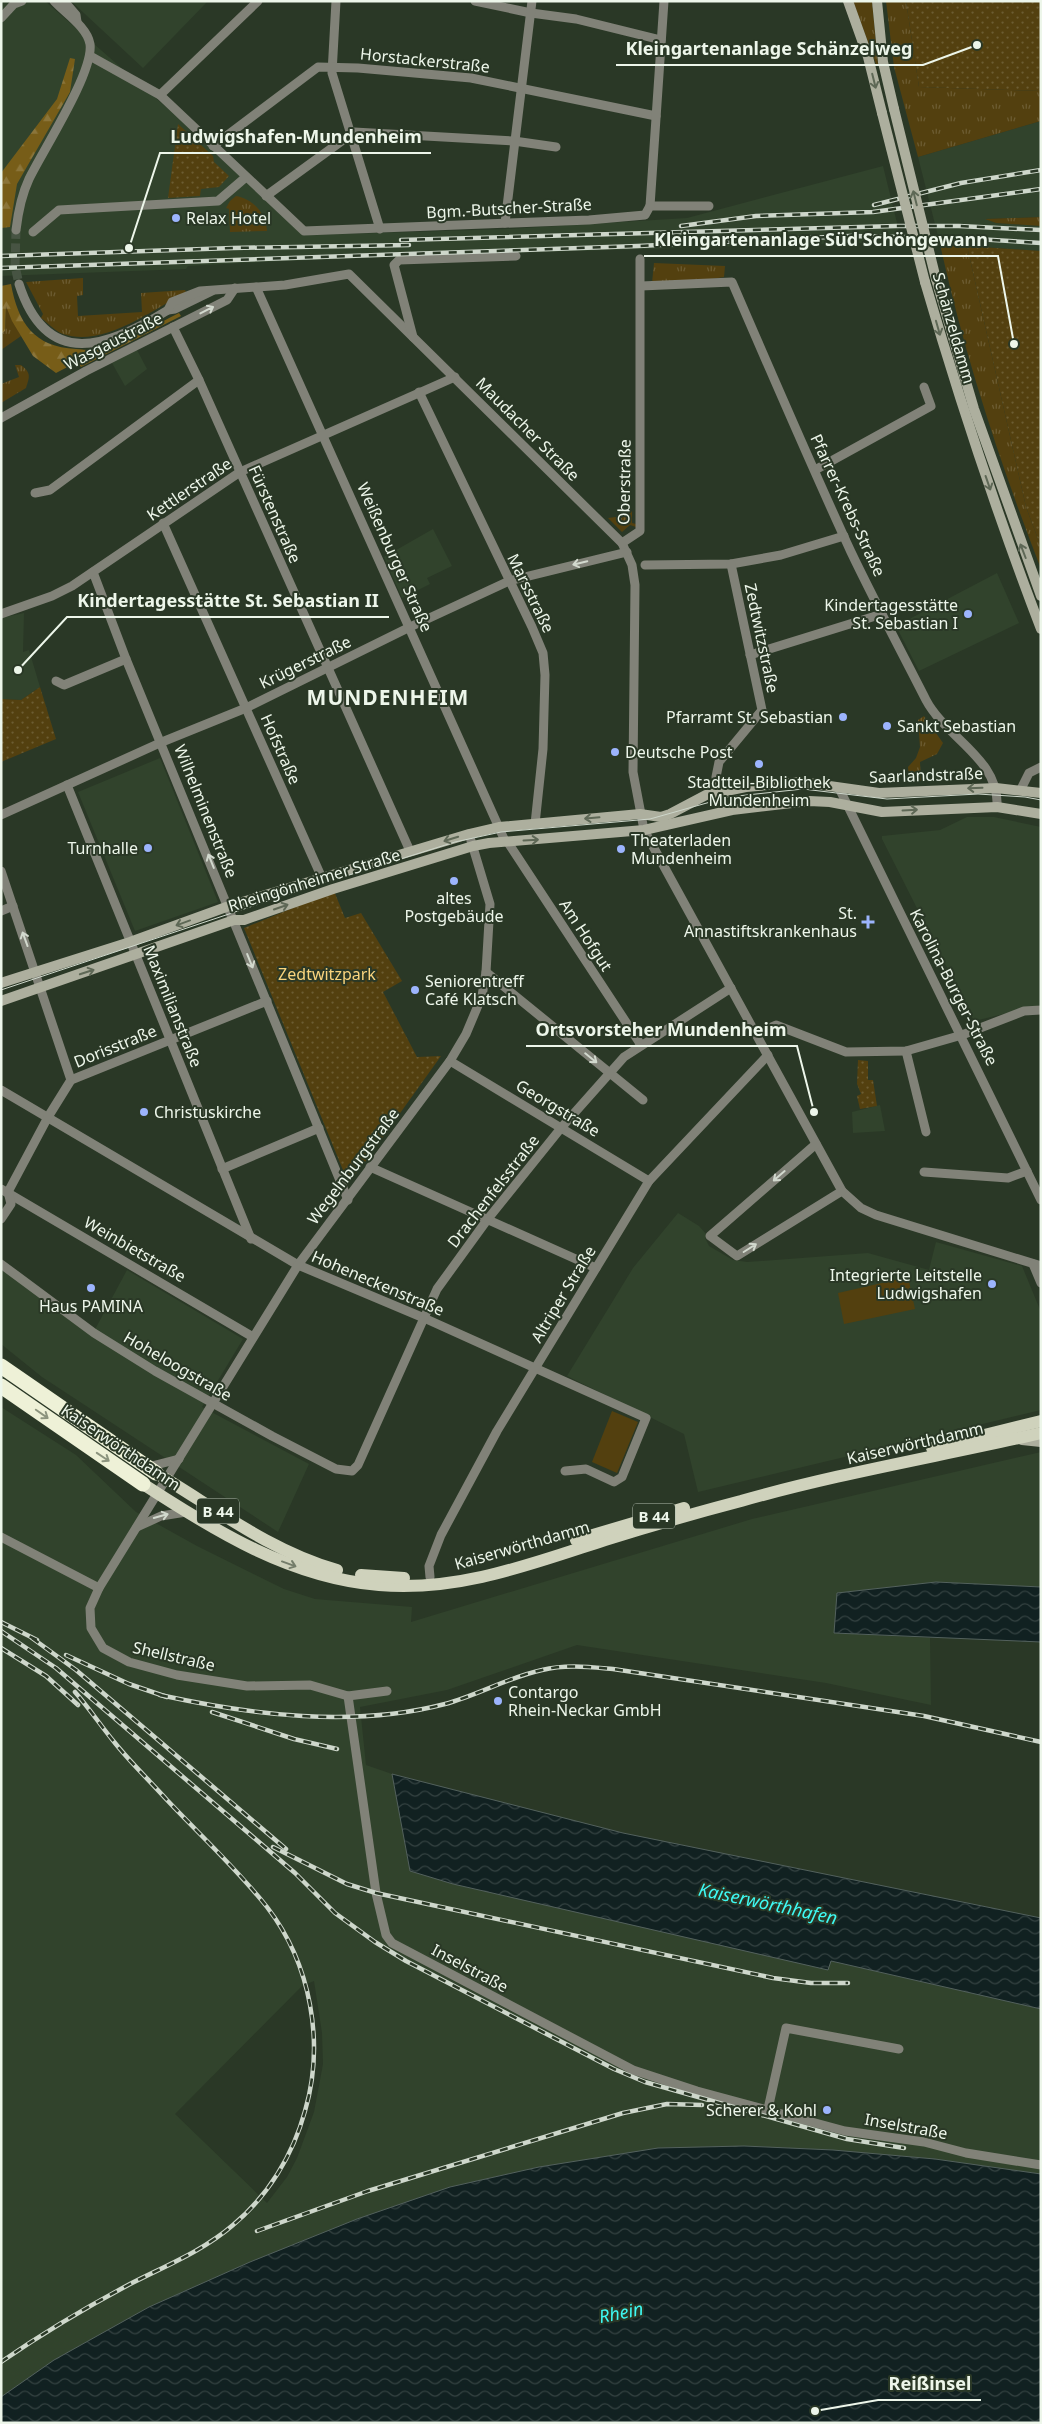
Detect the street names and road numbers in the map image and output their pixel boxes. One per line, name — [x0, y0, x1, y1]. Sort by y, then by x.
street label: Horstackerstraße — [359, 42, 491, 78]
street label: Bgm.-Butscher-Straße — [426, 193, 592, 223]
street label: Schänzeldamm — [928, 270, 980, 386]
street label: Wasgaustraße — [60, 307, 166, 375]
street label: Maudacher Straße — [471, 372, 585, 486]
street label: Pfarrer-Krebs-Straße — [805, 430, 891, 580]
street label: Oberstraße — [612, 439, 636, 525]
street label: Kettlerstraße — [142, 452, 236, 526]
street label: Fürstenstraße — [244, 462, 306, 566]
street label: Weißenburger Straße — [352, 479, 438, 635]
street label: Marsstraße — [502, 550, 560, 636]
street label: Zedtwitzstraße — [740, 581, 784, 695]
street label: Krügerstraße — [255, 630, 355, 694]
street label: Hofstraße — [256, 710, 306, 788]
street label: Wilhelminenstraße — [169, 741, 243, 881]
street label: Saarlandstraße — [869, 762, 983, 788]
street label: Rheingönheimer Straße — [225, 843, 403, 917]
street label: Am Hofgut — [554, 895, 618, 976]
street label: Karolina-Burger-Straße — [905, 905, 1003, 1069]
street label: Maximilianstraße — [138, 942, 208, 1070]
street label: Dorisstraße — [70, 1019, 160, 1073]
street label: Georgstraße — [512, 1074, 604, 1142]
street label: Wegelnburgstraße — [302, 1103, 404, 1229]
street label: Drachenfelsstraße — [442, 1130, 544, 1252]
street label: Weinbietstraße — [80, 1211, 190, 1287]
street label: Altriper Straße — [525, 1241, 601, 1347]
street label: Hoheneckenstraße — [308, 1245, 448, 1321]
street label: Hoheloogstraße — [120, 1326, 236, 1406]
street label: Kaiserwörthdamm — [57, 1399, 185, 1495]
street label: Kaiserwörthdamm — [845, 1417, 985, 1469]
road number: B 44 — [197, 1498, 239, 1524]
road number: B 44 — [633, 1504, 675, 1528]
street label: Kaiserwörthdamm — [452, 1515, 592, 1575]
street label: Shellstraße — [131, 1636, 217, 1676]
street label: Inselstraße — [428, 1939, 512, 1997]
street label: Inselstraße — [863, 2108, 949, 2144]

